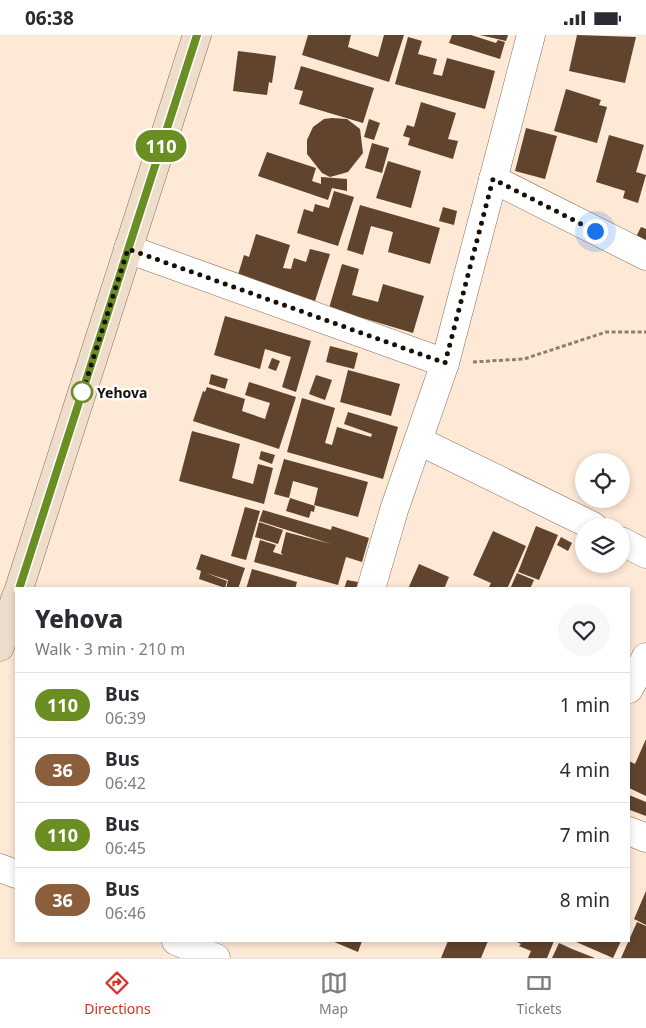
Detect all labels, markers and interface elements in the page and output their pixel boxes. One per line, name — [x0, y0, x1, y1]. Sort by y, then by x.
text: 06:38 — [25, 5, 74, 31]
line badge: 110 — [132, 130, 190, 162]
text: 110 — [146, 134, 176, 158]
your location — [583, 219, 608, 244]
marker: Yehova — [71, 381, 93, 403]
place label: Yehova — [97, 383, 147, 402]
map controls — [575, 453, 630, 573]
button: locate — [575, 453, 630, 508]
button: layers — [575, 518, 630, 573]
text: Yehova — [35, 602, 123, 635]
button: heart — [558, 604, 610, 656]
text: Walk · 3 min · 210 m — [35, 638, 185, 660]
text: Bus — [105, 681, 140, 707]
text: 1 min — [560, 692, 610, 718]
text: 110 — [47, 693, 78, 717]
text: 06:39 — [105, 707, 146, 729]
text: Bus — [105, 746, 140, 772]
text: 4 min — [560, 757, 610, 783]
text: 36 — [52, 758, 73, 782]
text: 06:42 — [105, 772, 146, 794]
text: Bus — [105, 811, 140, 837]
text: 7 min — [560, 822, 610, 848]
text: 110 — [47, 823, 78, 847]
text: 06:45 — [105, 837, 146, 859]
text: Bus — [105, 876, 140, 902]
text: 8 min — [560, 887, 610, 913]
text: 36 — [52, 888, 73, 912]
text: 06:46 — [105, 902, 146, 924]
tab: Directions — [84, 969, 151, 1018]
tab: Map — [319, 969, 348, 1018]
tab: Tickets — [517, 969, 562, 1018]

